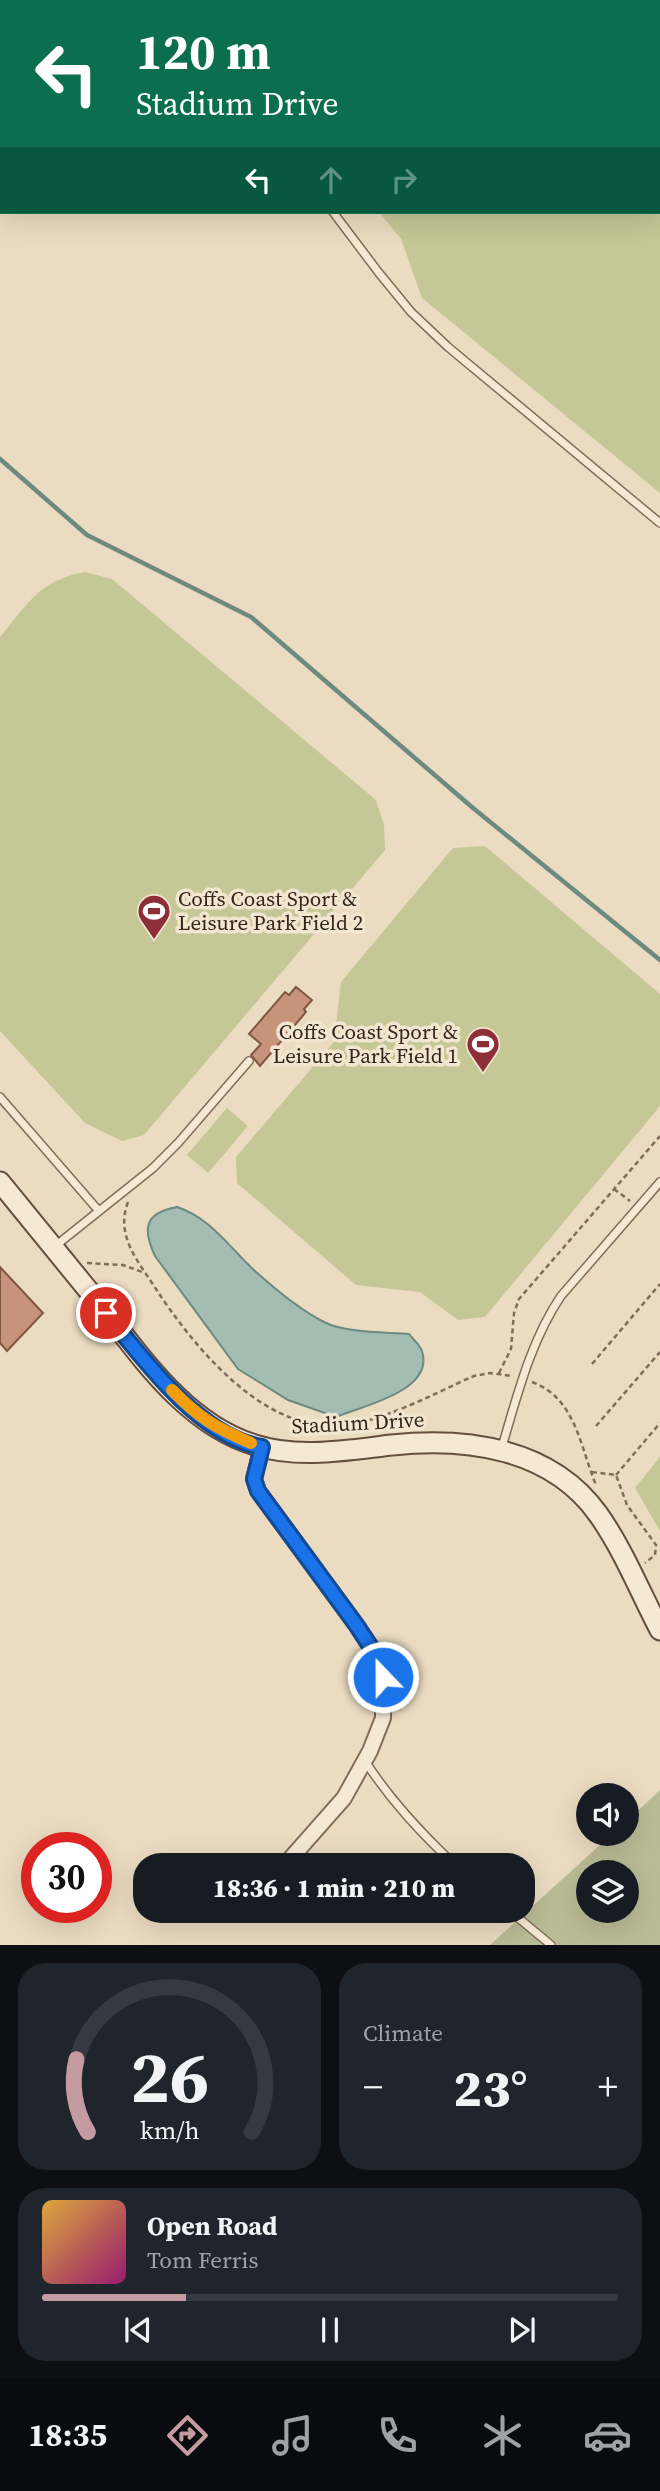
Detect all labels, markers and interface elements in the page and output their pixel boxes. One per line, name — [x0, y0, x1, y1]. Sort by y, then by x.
text: 120 m — [136, 18, 271, 85]
icon: left — [21, 28, 112, 119]
text: Stadium Drive — [136, 82, 339, 126]
icon: left — [239, 161, 277, 199]
icon: ahead — [312, 161, 350, 199]
icon: right — [385, 161, 423, 199]
place label: Coffs Coast Sport & Leisure Park Field 2 — [178, 884, 363, 937]
sports icon: Coffs Coast Sport & Leisure Park Field 2 — [135, 892, 173, 941]
place label: Coffs Coast Sport & Leisure Park Field 1 — [273, 1017, 458, 1070]
sports icon: Coffs Coast Sport & Leisure Park Field 1 — [464, 1025, 502, 1074]
pin — [76, 1283, 136, 1343]
icon: arrive — [87, 1294, 125, 1332]
street label: Stadium Drive — [291, 1405, 425, 1440]
position arrow — [346, 1640, 420, 1714]
map controls — [576, 1783, 639, 1923]
button: sound — [576, 1783, 639, 1846]
speed limit sign: 30 — [21, 1832, 112, 1923]
button: layers — [576, 1860, 639, 1923]
text: 18:36 · 1 min · 210 m — [213, 1870, 455, 1906]
text: Climate — [363, 2017, 443, 2049]
text: 26 — [130, 2028, 209, 2127]
text: 23° — [453, 2052, 528, 2123]
text: − — [363, 2061, 383, 2113]
text: + — [598, 2061, 618, 2113]
text: km/h — [140, 2113, 199, 2147]
text: Open Road — [147, 2208, 278, 2244]
text: Tom Ferris — [147, 2244, 258, 2276]
icon: previous — [119, 2311, 157, 2349]
icon: pause — [311, 2311, 349, 2349]
icon: next — [503, 2311, 541, 2349]
icon: directions — [163, 2411, 212, 2460]
icon: music — [268, 2411, 317, 2460]
icon: phone — [373, 2411, 422, 2460]
icon: climate — [478, 2411, 527, 2460]
icon: car — [583, 2411, 632, 2460]
text: 18:35 — [28, 2413, 107, 2457]

